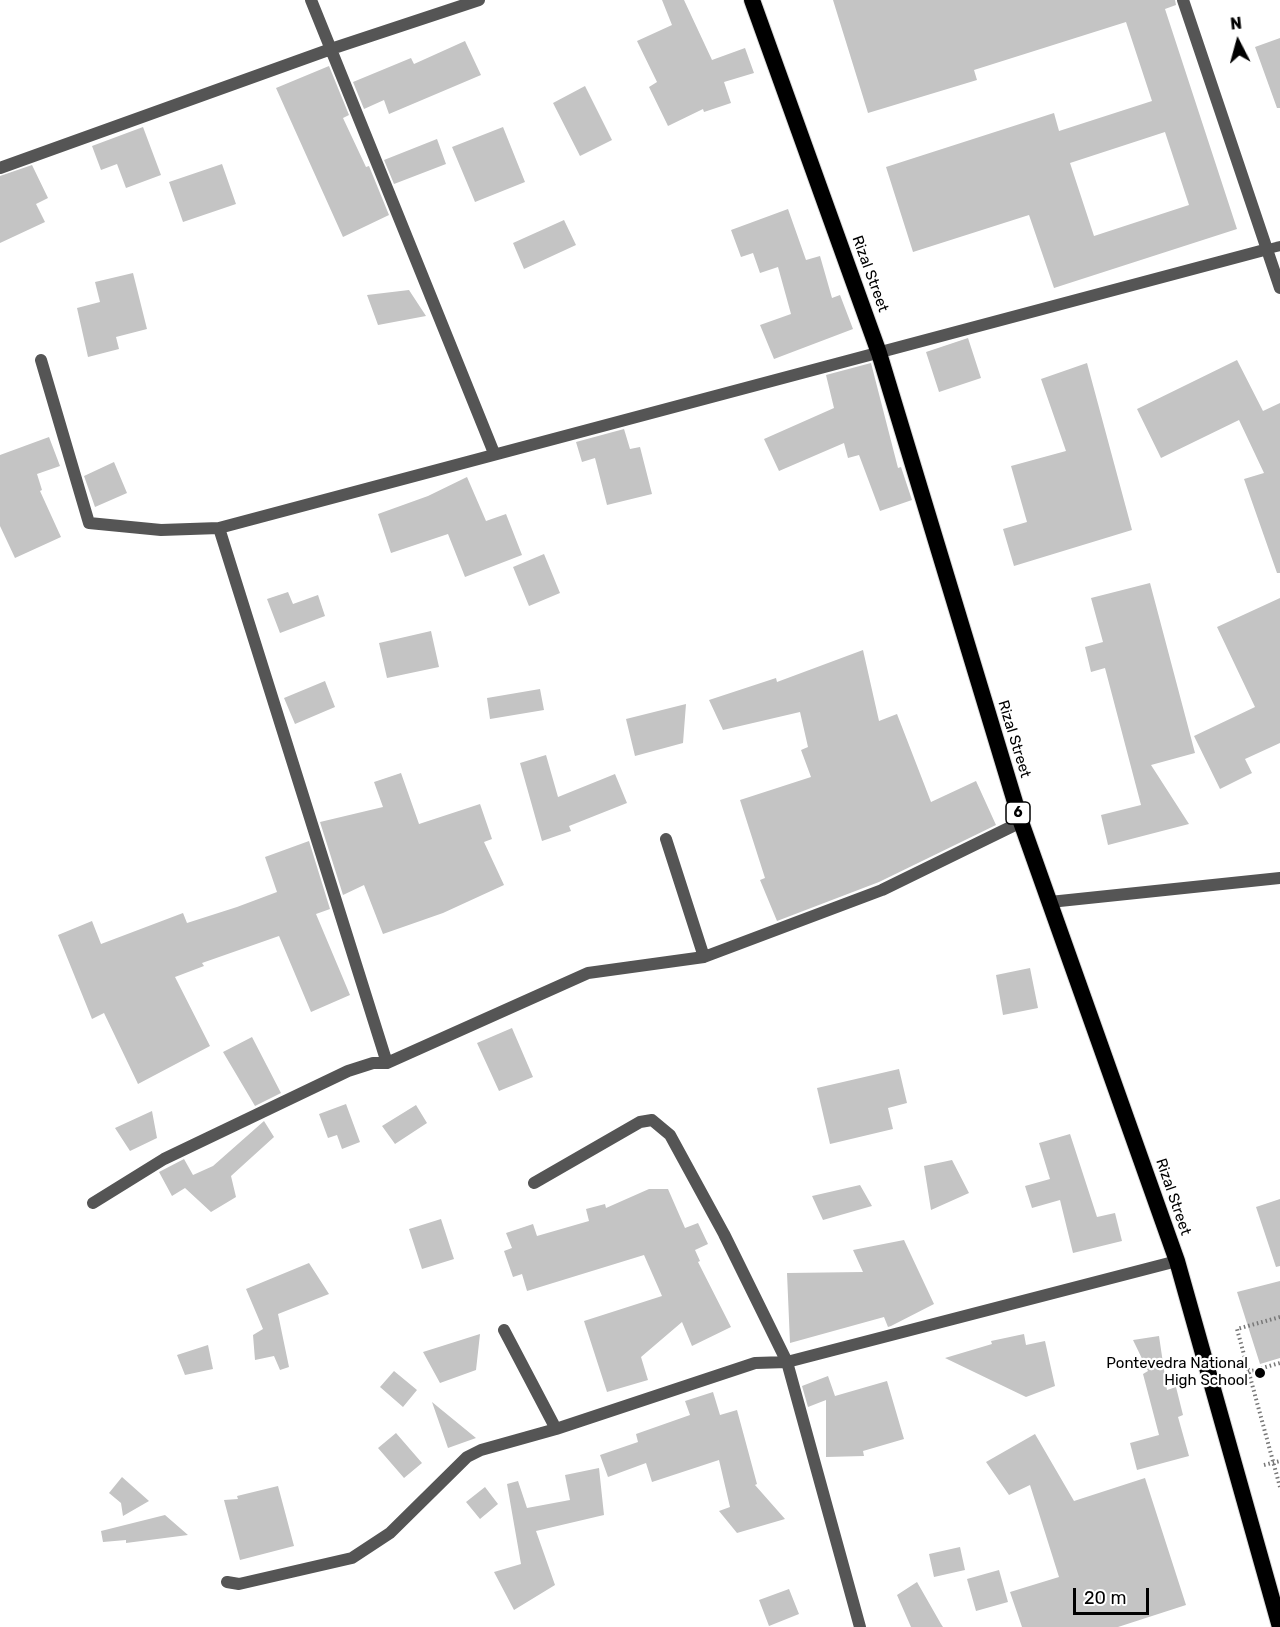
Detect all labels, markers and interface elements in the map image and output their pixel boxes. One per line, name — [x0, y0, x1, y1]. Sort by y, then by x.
north arrow — [1208, 12, 1268, 72]
text: N — [1229, 14, 1243, 34]
street label: Rizal Street — [848, 233, 892, 315]
street label: Rizal Street — [994, 698, 1034, 780]
road number: 6 — [1006, 802, 1030, 824]
street label: Rizal Street — [1151, 1156, 1195, 1238]
place label: Pontevedra National High School — [1106, 1355, 1248, 1390]
marker: Pontevedra National High School — [1253, 1366, 1267, 1380]
scale bar — [1076, 1576, 1152, 1614]
text: 20 m — [1084, 1587, 1126, 1609]

